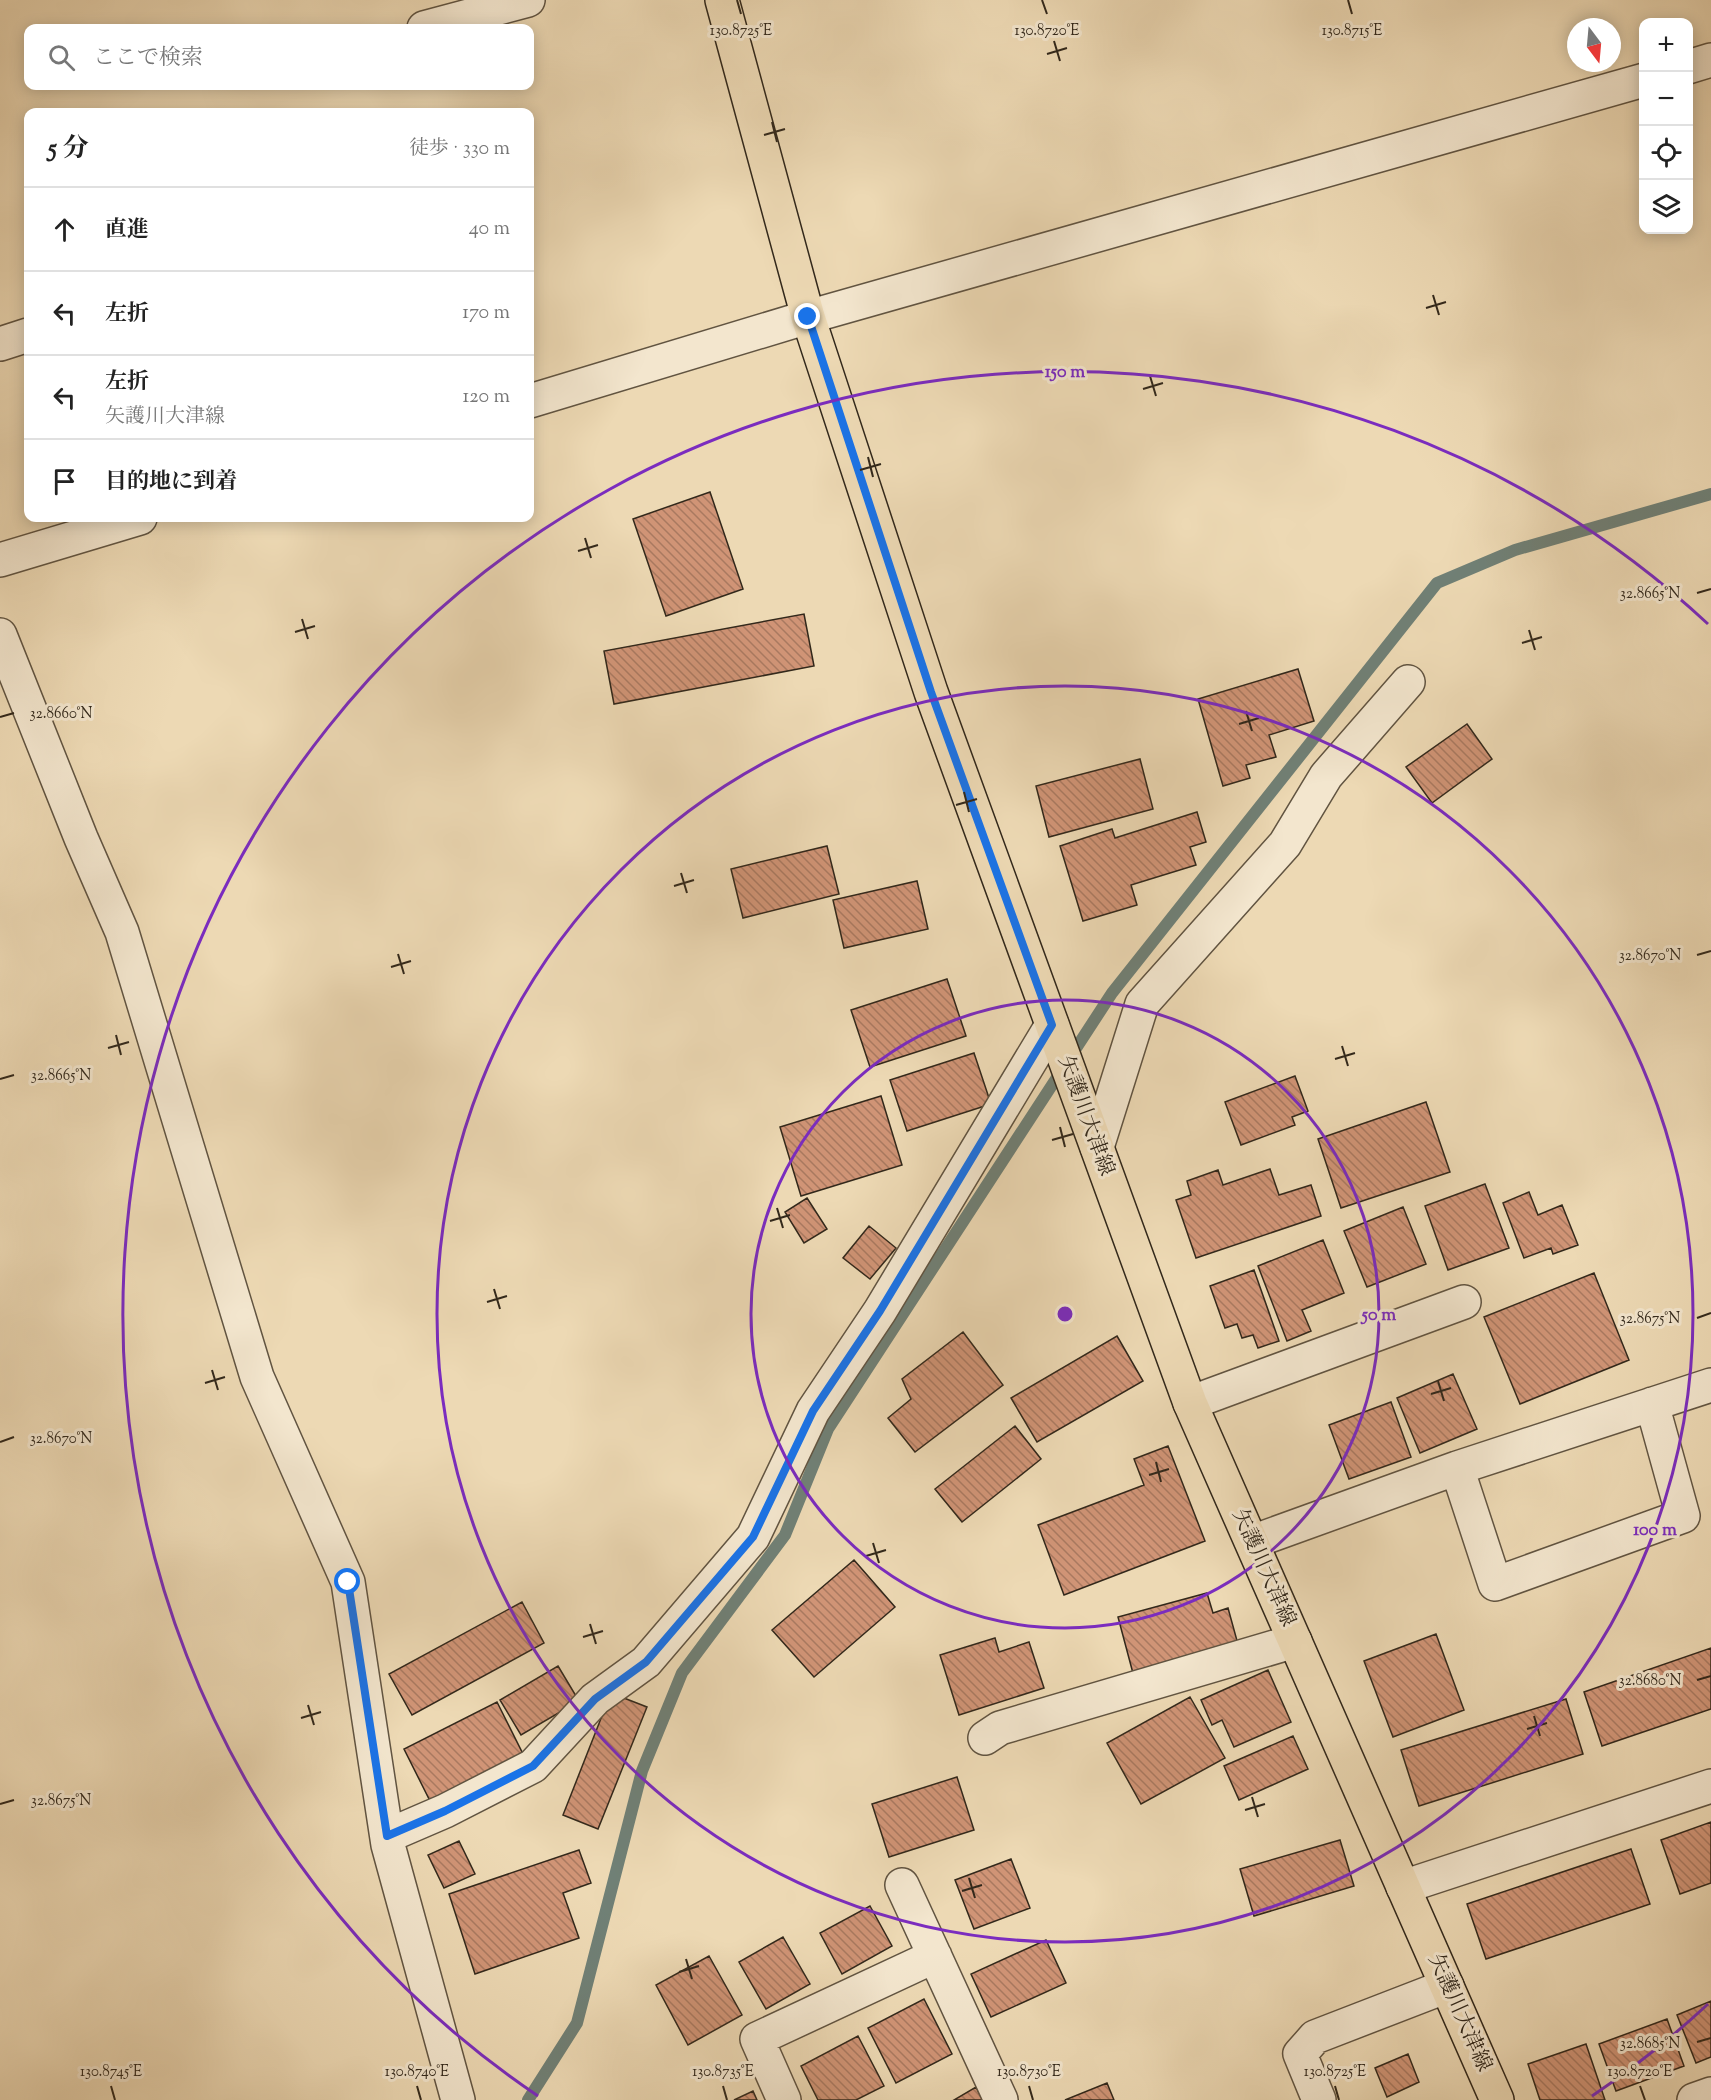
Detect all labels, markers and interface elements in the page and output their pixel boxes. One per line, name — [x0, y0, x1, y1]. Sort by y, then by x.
north arrow — [1567, 18, 1621, 72]
map controls — [1639, 18, 1693, 234]
button: + — [1639, 18, 1693, 72]
text: 130.8725°E — [710, 21, 772, 42]
text: 130.8720°E — [1015, 21, 1079, 42]
text: 130.8715°E — [1322, 21, 1382, 42]
search box — [24, 24, 534, 90]
icon: search — [45, 41, 78, 74]
text: ここで検索 — [93, 43, 203, 75]
button: − — [1639, 72, 1693, 126]
button: locate — [1639, 126, 1693, 180]
text: 5 分 — [48, 131, 88, 168]
text: 徒歩 · 330 m — [409, 135, 510, 164]
button: layers — [1639, 180, 1693, 234]
icon: ahead — [48, 213, 81, 246]
text: 直進 — [105, 215, 149, 247]
text: 40 m — [469, 215, 510, 244]
icon: left — [48, 297, 81, 330]
text: 左折 — [105, 299, 149, 331]
text: 170 m — [462, 299, 510, 328]
route end — [794, 303, 820, 329]
text: 150 m — [1045, 360, 1085, 386]
text: 左折 — [105, 367, 149, 399]
icon: left — [48, 381, 81, 414]
text: 120 m — [462, 383, 510, 412]
text: 矢護川大津線 — [105, 403, 225, 432]
icon: arrive — [48, 465, 81, 498]
text: 目的地に到着 — [105, 467, 237, 499]
text: 32.8665°N — [1620, 584, 1680, 605]
text: 32.8660°N — [30, 704, 92, 725]
text: 32.8670°N — [1619, 946, 1681, 967]
street label: 矢護川大津線 — [1049, 1052, 1121, 1180]
text: 32.8665°N — [31, 1066, 91, 1087]
text: 50 m — [1360, 1303, 1396, 1329]
centre of rings — [1055, 1304, 1075, 1324]
text: 32.8675°N — [1620, 1309, 1680, 1330]
text: 32.8670°N — [30, 1429, 92, 1450]
street label: 矢護川大津線 — [1224, 1504, 1302, 1632]
text: 100 m — [1633, 1518, 1677, 1544]
route start — [334, 1568, 360, 1594]
text: 32.8680°N — [1619, 1671, 1681, 1692]
text: 32.8675°N — [31, 1791, 91, 1812]
street label: 矢護川大津線 — [1420, 1949, 1498, 2077]
text: 32.8685°N — [1620, 2034, 1680, 2055]
text: 130.8745°E — [80, 2062, 142, 2083]
text: 130.8740°E — [385, 2062, 449, 2083]
text: 130.8735°E — [692, 2062, 754, 2083]
text: 130.8730°E — [997, 2062, 1061, 2083]
text: 130.8725°E — [1304, 2062, 1366, 2083]
text: 130.8720°E — [1608, 2062, 1672, 2083]

